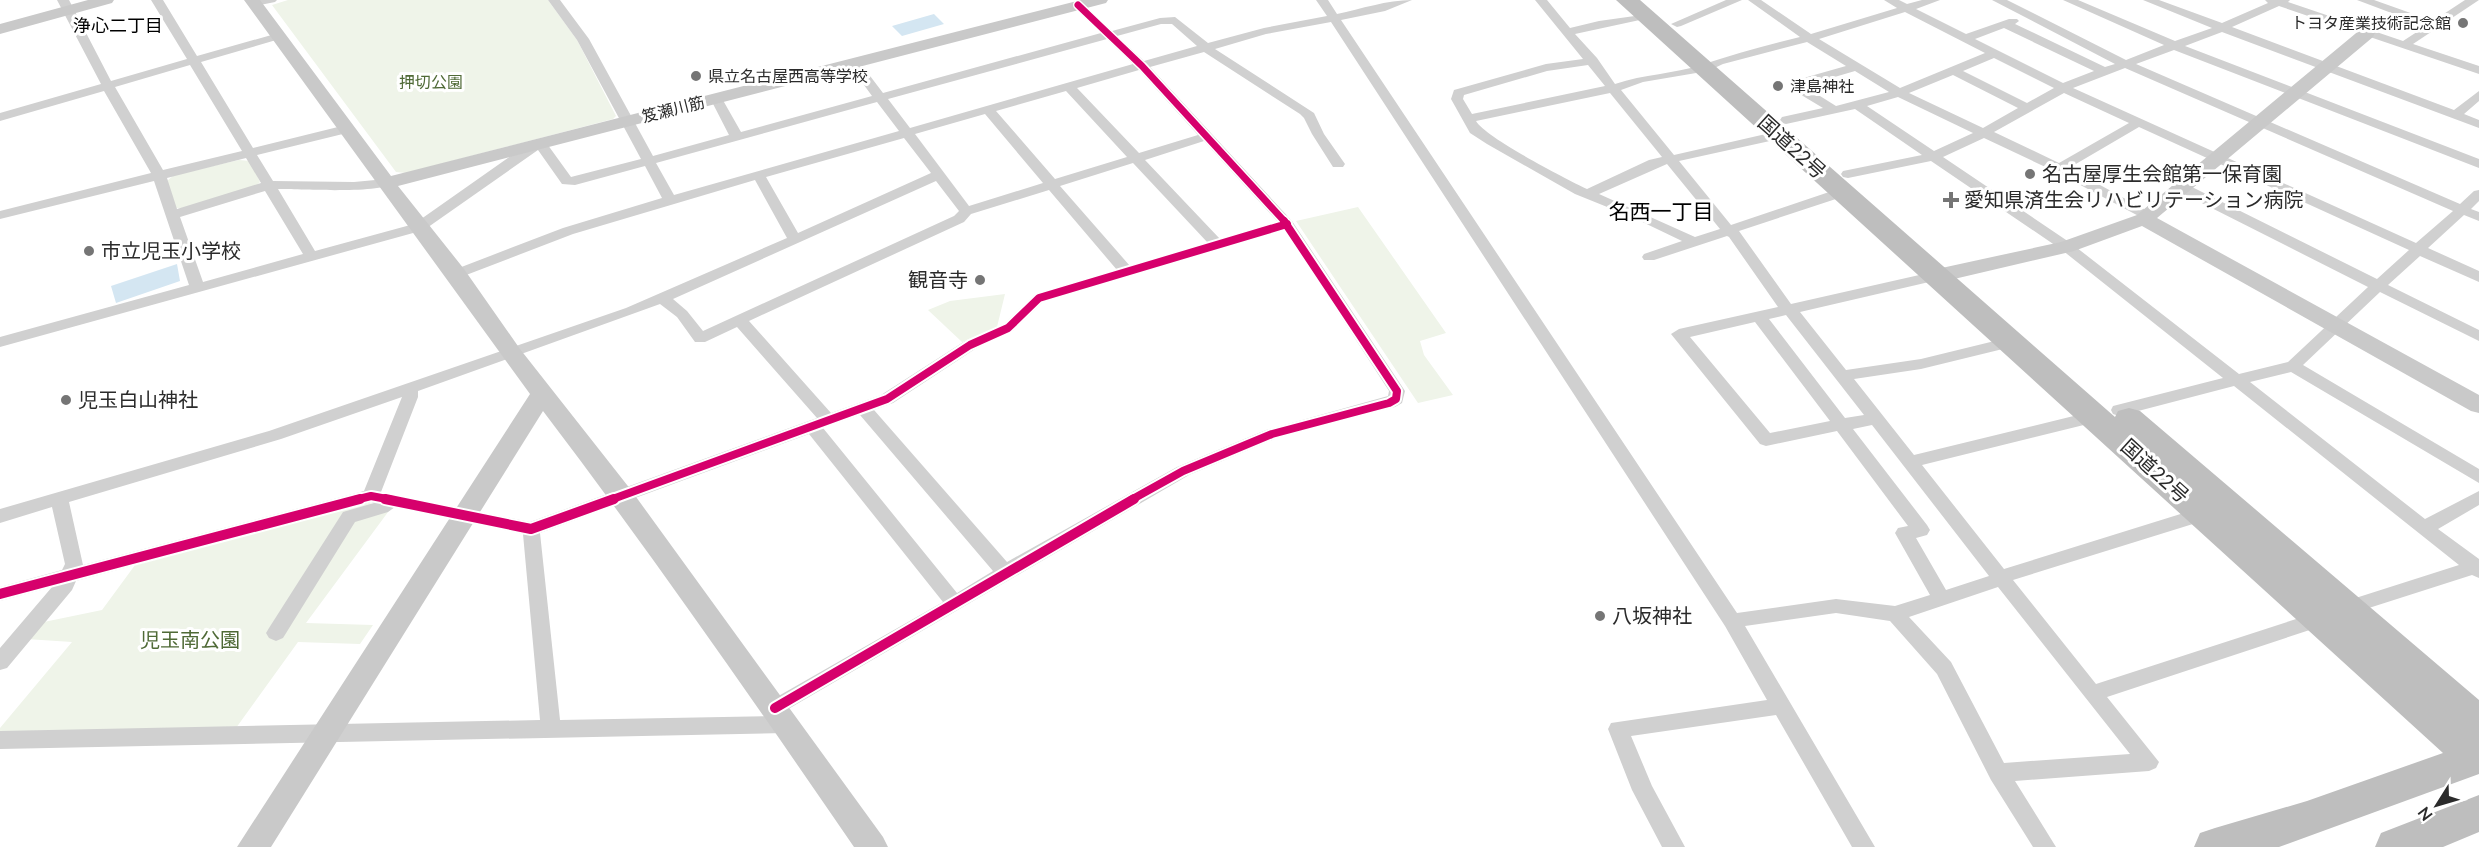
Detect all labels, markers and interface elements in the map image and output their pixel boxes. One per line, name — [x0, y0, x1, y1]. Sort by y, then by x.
place label: トヨタ産業技術記念館 — [2291, 13, 2451, 32]
district label: 浄心二丁目 — [73, 14, 163, 36]
marker: トヨタ産業技術記念館 — [2456, 16, 2470, 30]
place label: 県立名古屋西高等学校 — [708, 66, 868, 85]
marker: 県立名古屋西高等学校 — [689, 69, 703, 83]
park label: 押切公園 — [399, 72, 463, 91]
place label: 津島神社 — [1790, 76, 1854, 95]
marker: 津島神社 — [1771, 79, 1785, 93]
street label: 笈瀬川筋 — [640, 92, 706, 125]
street label: 国道22号 — [1754, 110, 1832, 183]
place label: 名古屋厚生会館第一保育園 — [2042, 161, 2282, 185]
marker: 名古屋厚生会館第一保育園 — [2023, 167, 2037, 181]
place label: 愛知県済生会リハビリテーション病院 — [1964, 187, 2304, 211]
marker: 愛知県済生会リハビリテーション病院 — [1942, 191, 1960, 209]
district label: 名西一丁目 — [1609, 198, 1714, 223]
place label: 市立児玉小学校 — [101, 238, 241, 262]
marker: 市立児玉小学校 — [82, 244, 96, 258]
place label: 観音寺 — [908, 267, 968, 291]
marker: 観音寺 — [973, 273, 987, 287]
place label: 児玉白山神社 — [78, 387, 198, 411]
marker: 児玉白山神社 — [59, 393, 73, 407]
street label: 国道22号 — [2117, 434, 2195, 507]
place label: 八坂神社 — [1612, 603, 1692, 627]
marker: 八坂神社 — [1593, 609, 1607, 623]
park label: 児玉南公園 — [140, 627, 240, 651]
north arrow — [2407, 775, 2467, 835]
text: N — [2413, 804, 2436, 825]

